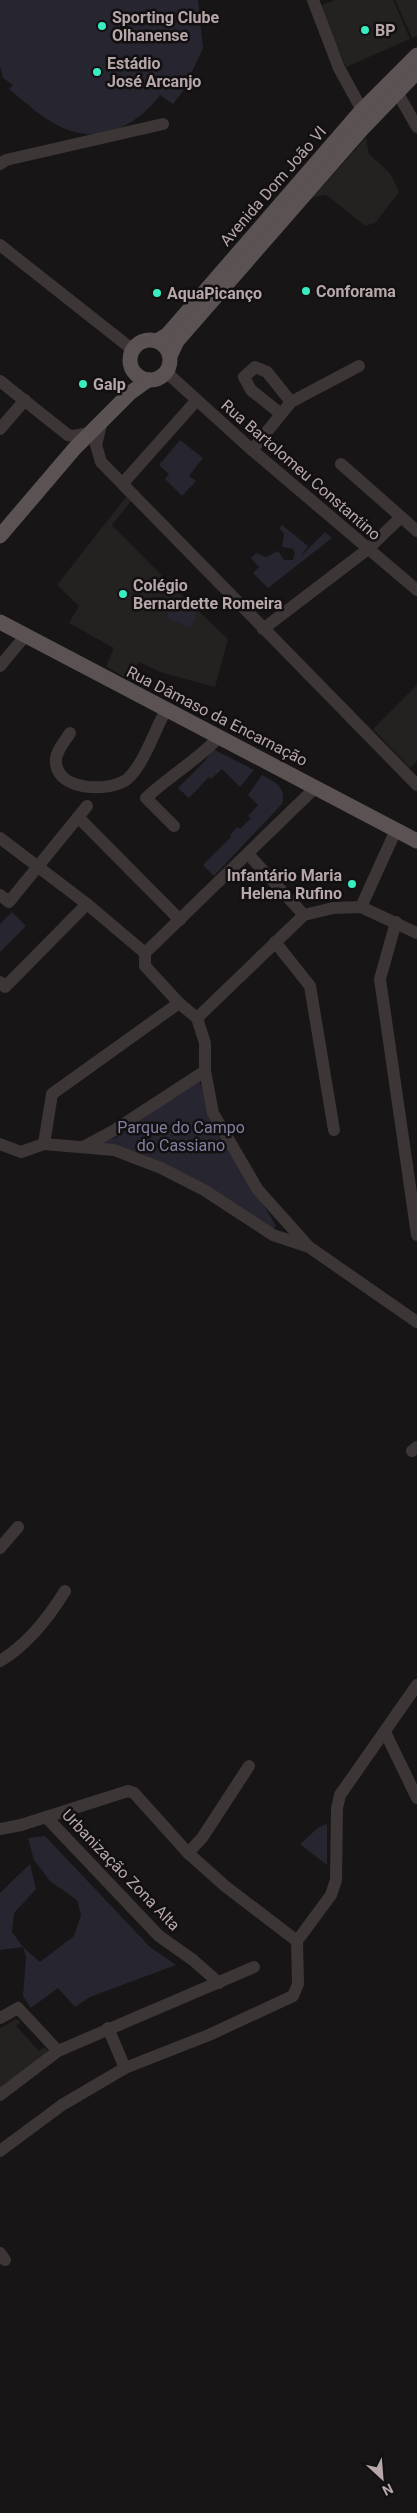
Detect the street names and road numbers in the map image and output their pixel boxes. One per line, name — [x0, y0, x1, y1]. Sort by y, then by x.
street label: Avenida Dom João VI — [216, 122, 330, 250]
street label: Rua Bartolomeu Constantino — [217, 396, 385, 544]
street label: Rua Dâmaso da Encarnação — [123, 662, 311, 770]
street label: Urbanização Zona Alta — [58, 1805, 184, 1935]

